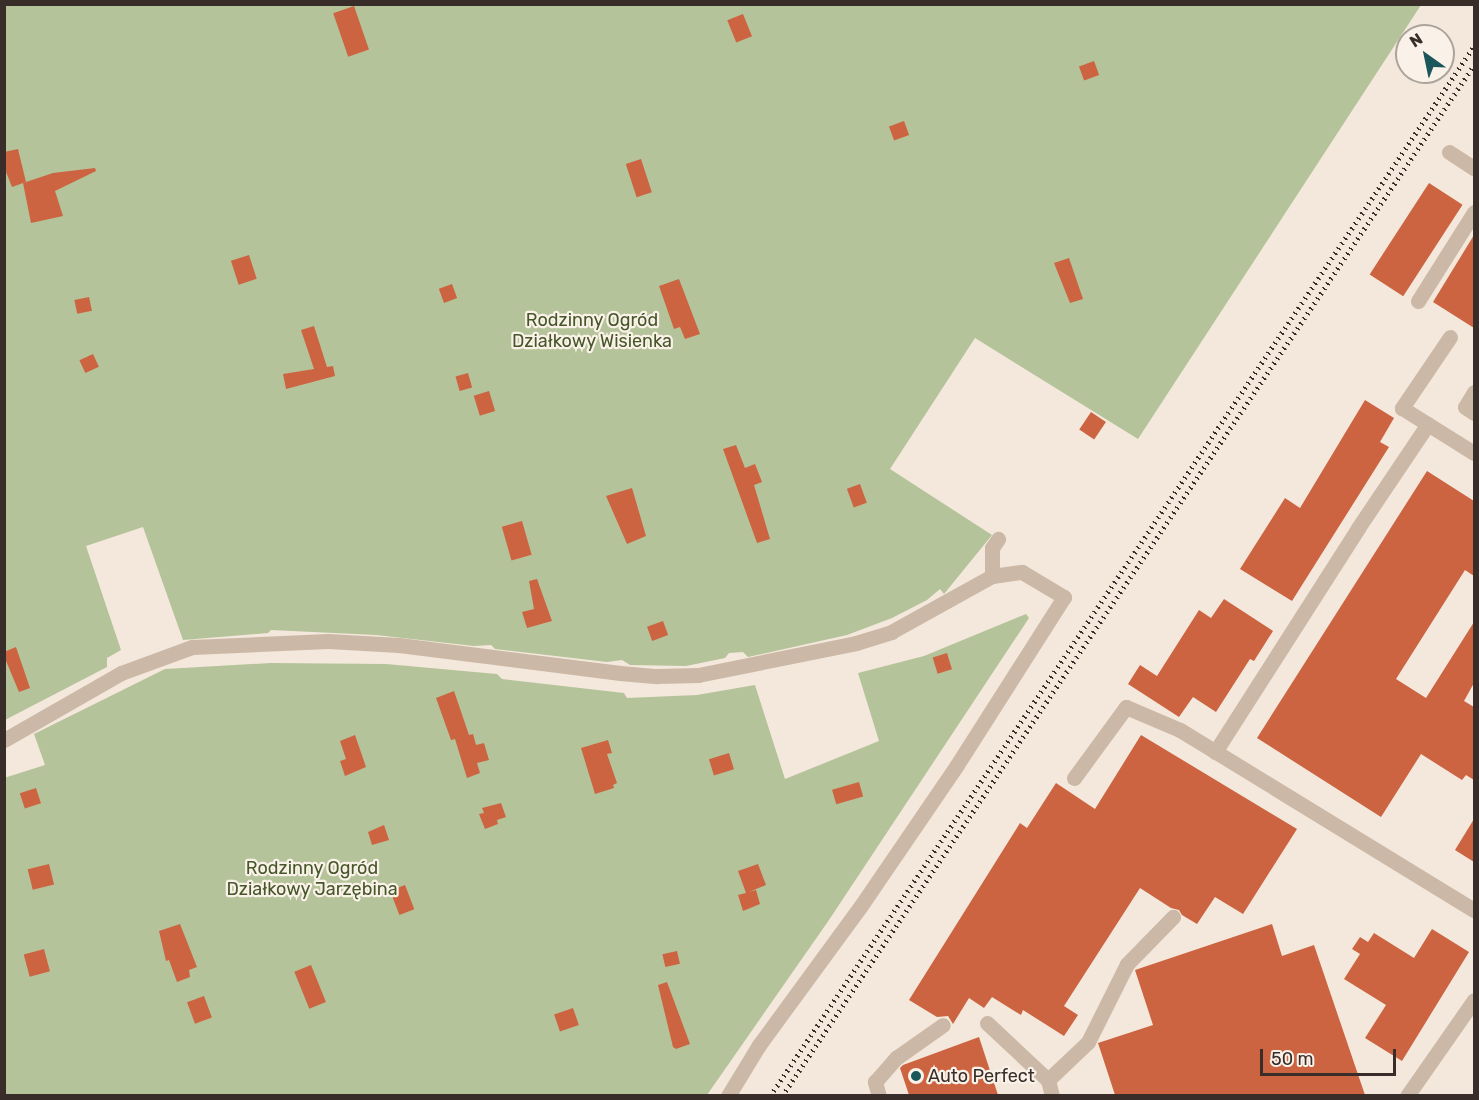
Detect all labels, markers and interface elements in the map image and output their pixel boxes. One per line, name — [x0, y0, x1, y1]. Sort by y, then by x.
north arrow — [1395, 24, 1455, 84]
text: N — [1406, 29, 1426, 51]
park label: Rodzinny Ogród Działkowy Wisienka — [512, 310, 672, 352]
park label: Rodzinny Ogród Działkowy Jarzębina — [226, 858, 398, 900]
scale bar — [1263, 1037, 1400, 1075]
text: 50 m — [1271, 1048, 1314, 1070]
place label: Auto Perfect — [928, 1065, 1035, 1087]
marker: Auto Perfect — [909, 1069, 923, 1083]

